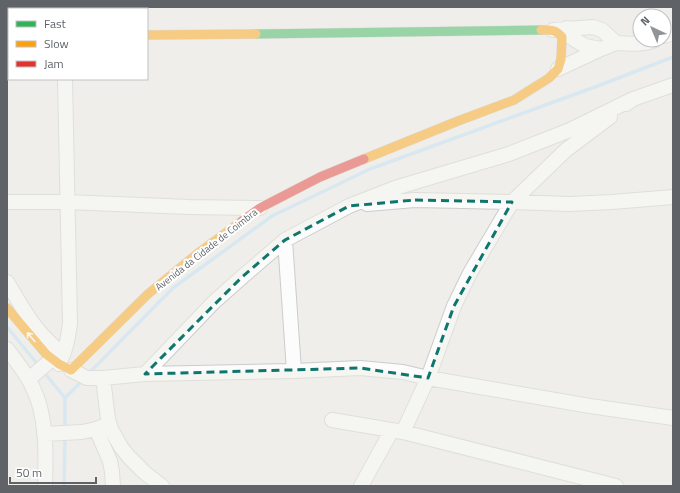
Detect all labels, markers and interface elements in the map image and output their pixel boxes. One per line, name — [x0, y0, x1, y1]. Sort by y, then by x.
legend — [8, 8, 148, 80]
north arrow — [632, 8, 672, 48]
text: N — [637, 12, 653, 29]
text: Fast — [44, 14, 67, 33]
text: Slow — [44, 34, 69, 53]
text: Jam — [44, 54, 64, 73]
street label: Avenida da Cidade de Coimbra — [152, 205, 261, 294]
one-way arrow — [27, 332, 36, 343]
scale bar — [10, 459, 96, 485]
text: 50 m — [16, 463, 42, 482]

